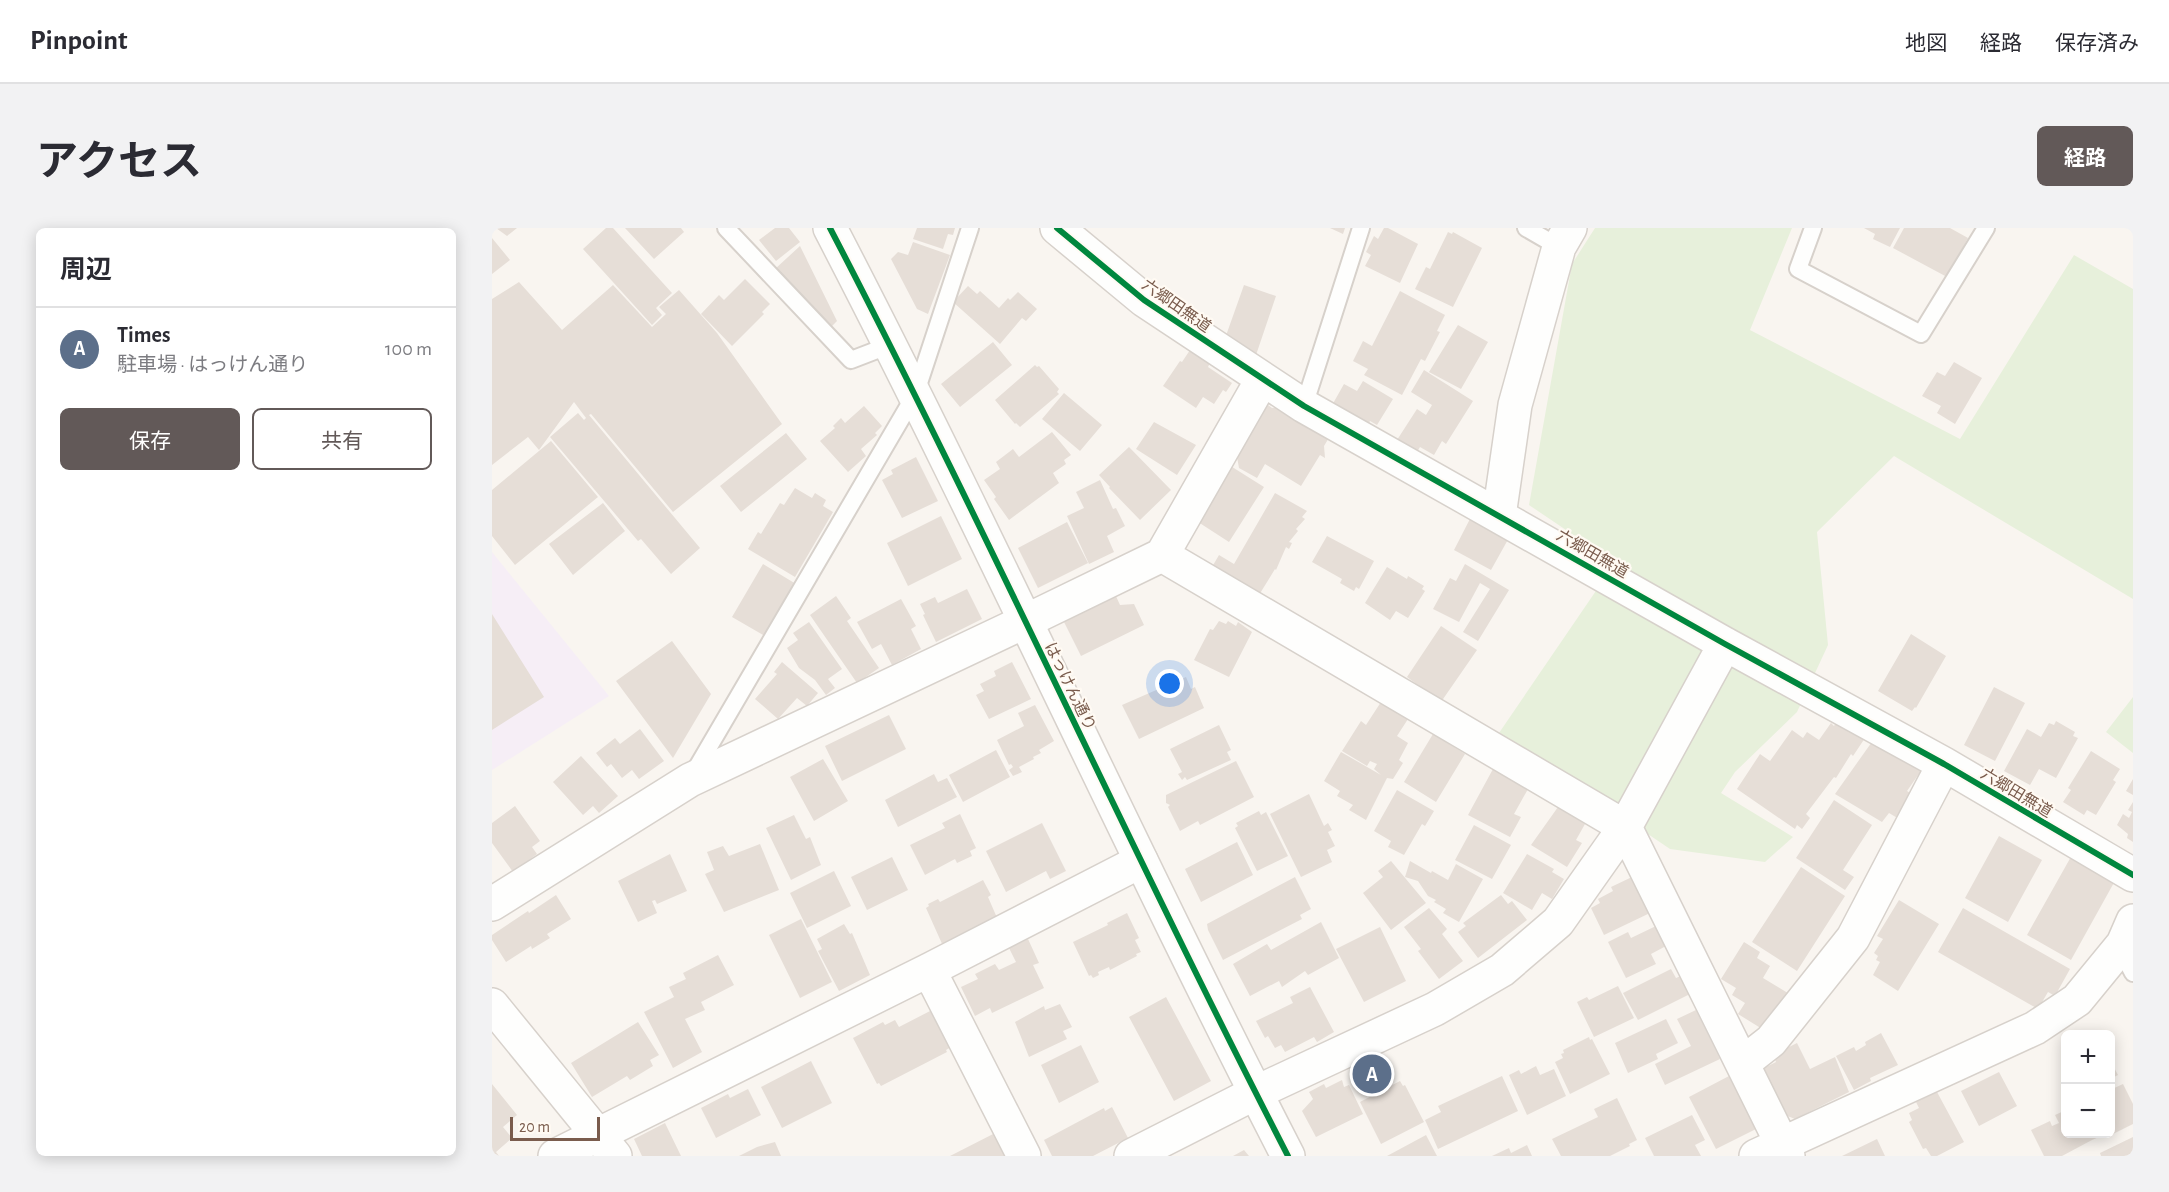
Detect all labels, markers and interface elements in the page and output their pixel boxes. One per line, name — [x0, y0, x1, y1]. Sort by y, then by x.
text: Pinpoint — [30, 27, 128, 55]
text: 地図 — [1905, 33, 1947, 54]
text: 経路 — [1980, 33, 2022, 54]
text: 保存済み — [2055, 33, 2139, 54]
button: 経路 — [2037, 126, 2133, 186]
text: アクセス — [36, 141, 202, 183]
text: 周辺 — [60, 257, 112, 283]
street label: 六郷田無道 — [1139, 275, 1214, 335]
text: Times — [117, 324, 170, 346]
text: A — [74, 339, 86, 359]
text: 100 m — [385, 339, 432, 359]
text: 駐車場 · はっけん通り — [117, 355, 308, 375]
button: 保存 — [60, 408, 240, 470]
button: 共有 — [252, 408, 432, 470]
street label: 六郷田無道 — [1554, 526, 1632, 581]
street label: はっけん通り — [1042, 639, 1099, 733]
your location — [1155, 669, 1184, 698]
street label: 六郷田無道 — [1978, 765, 2055, 820]
map controls — [2061, 1030, 2115, 1138]
button: + — [2061, 1030, 2115, 1084]
pin: A — [1352, 1052, 1392, 1096]
button: − — [2061, 1084, 2115, 1138]
scale bar — [510, 1114, 600, 1142]
text: 20 m — [519, 1119, 550, 1135]

